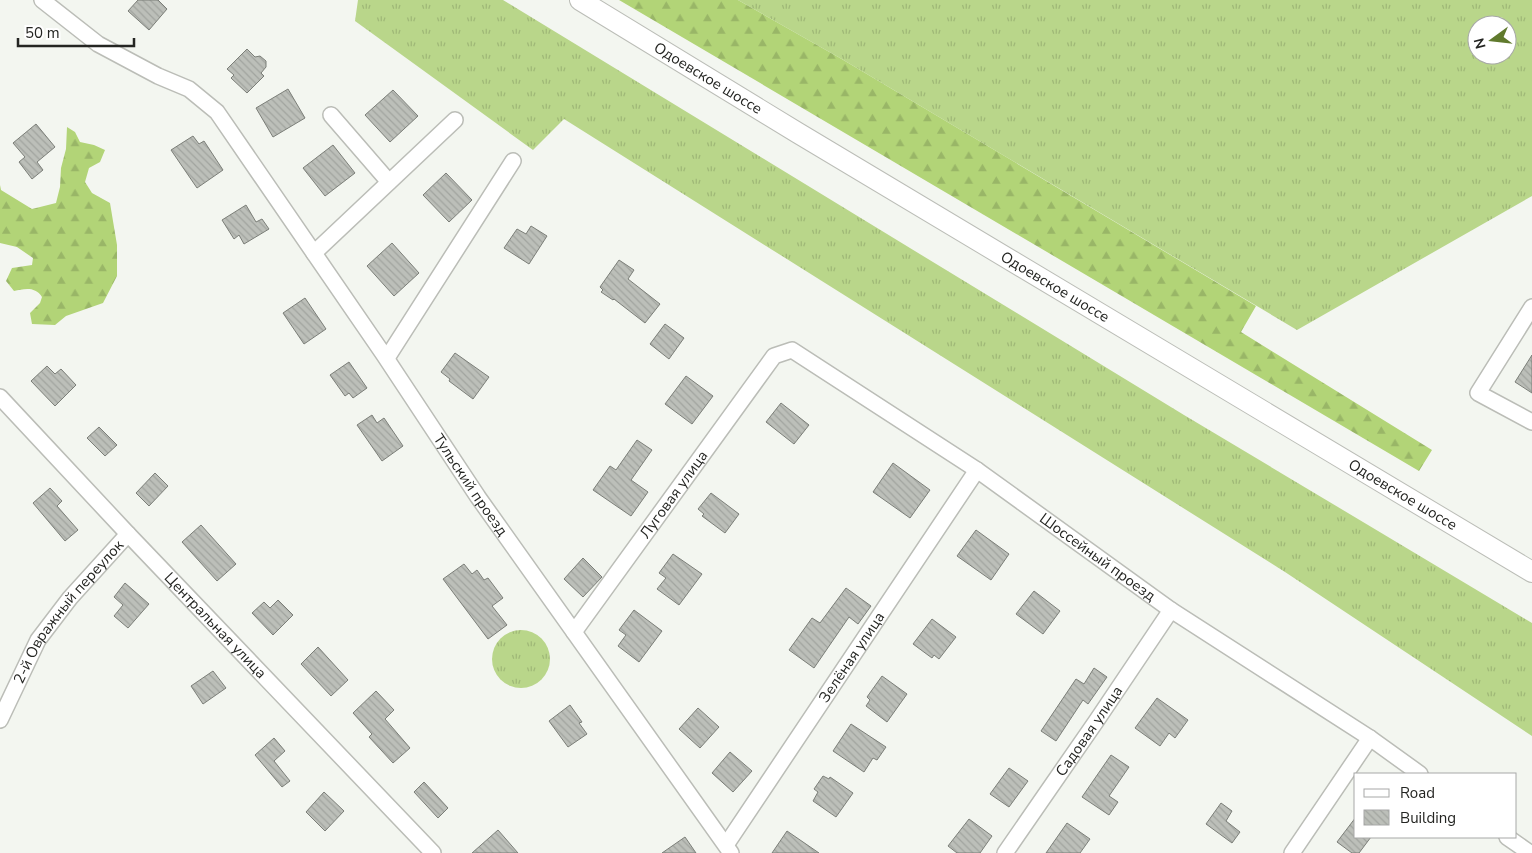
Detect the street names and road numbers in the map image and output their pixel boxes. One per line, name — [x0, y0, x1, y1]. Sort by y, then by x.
street label: Одоевское шоссе — [650, 37, 766, 119]
street label: Одоевское шоссе — [997, 247, 1113, 327]
street label: Тульский проезд — [429, 430, 513, 540]
street label: Луговая улица — [635, 446, 712, 542]
street label: Одоевское шоссе — [1345, 454, 1461, 535]
street label: Шоссейный проезд — [1035, 508, 1160, 606]
street label: 2-й Овражный переулок — [9, 535, 128, 687]
street label: Центральная улица — [160, 568, 271, 683]
street label: Зелёная улица — [814, 608, 889, 706]
street label: Садовая улица — [1051, 682, 1127, 780]

